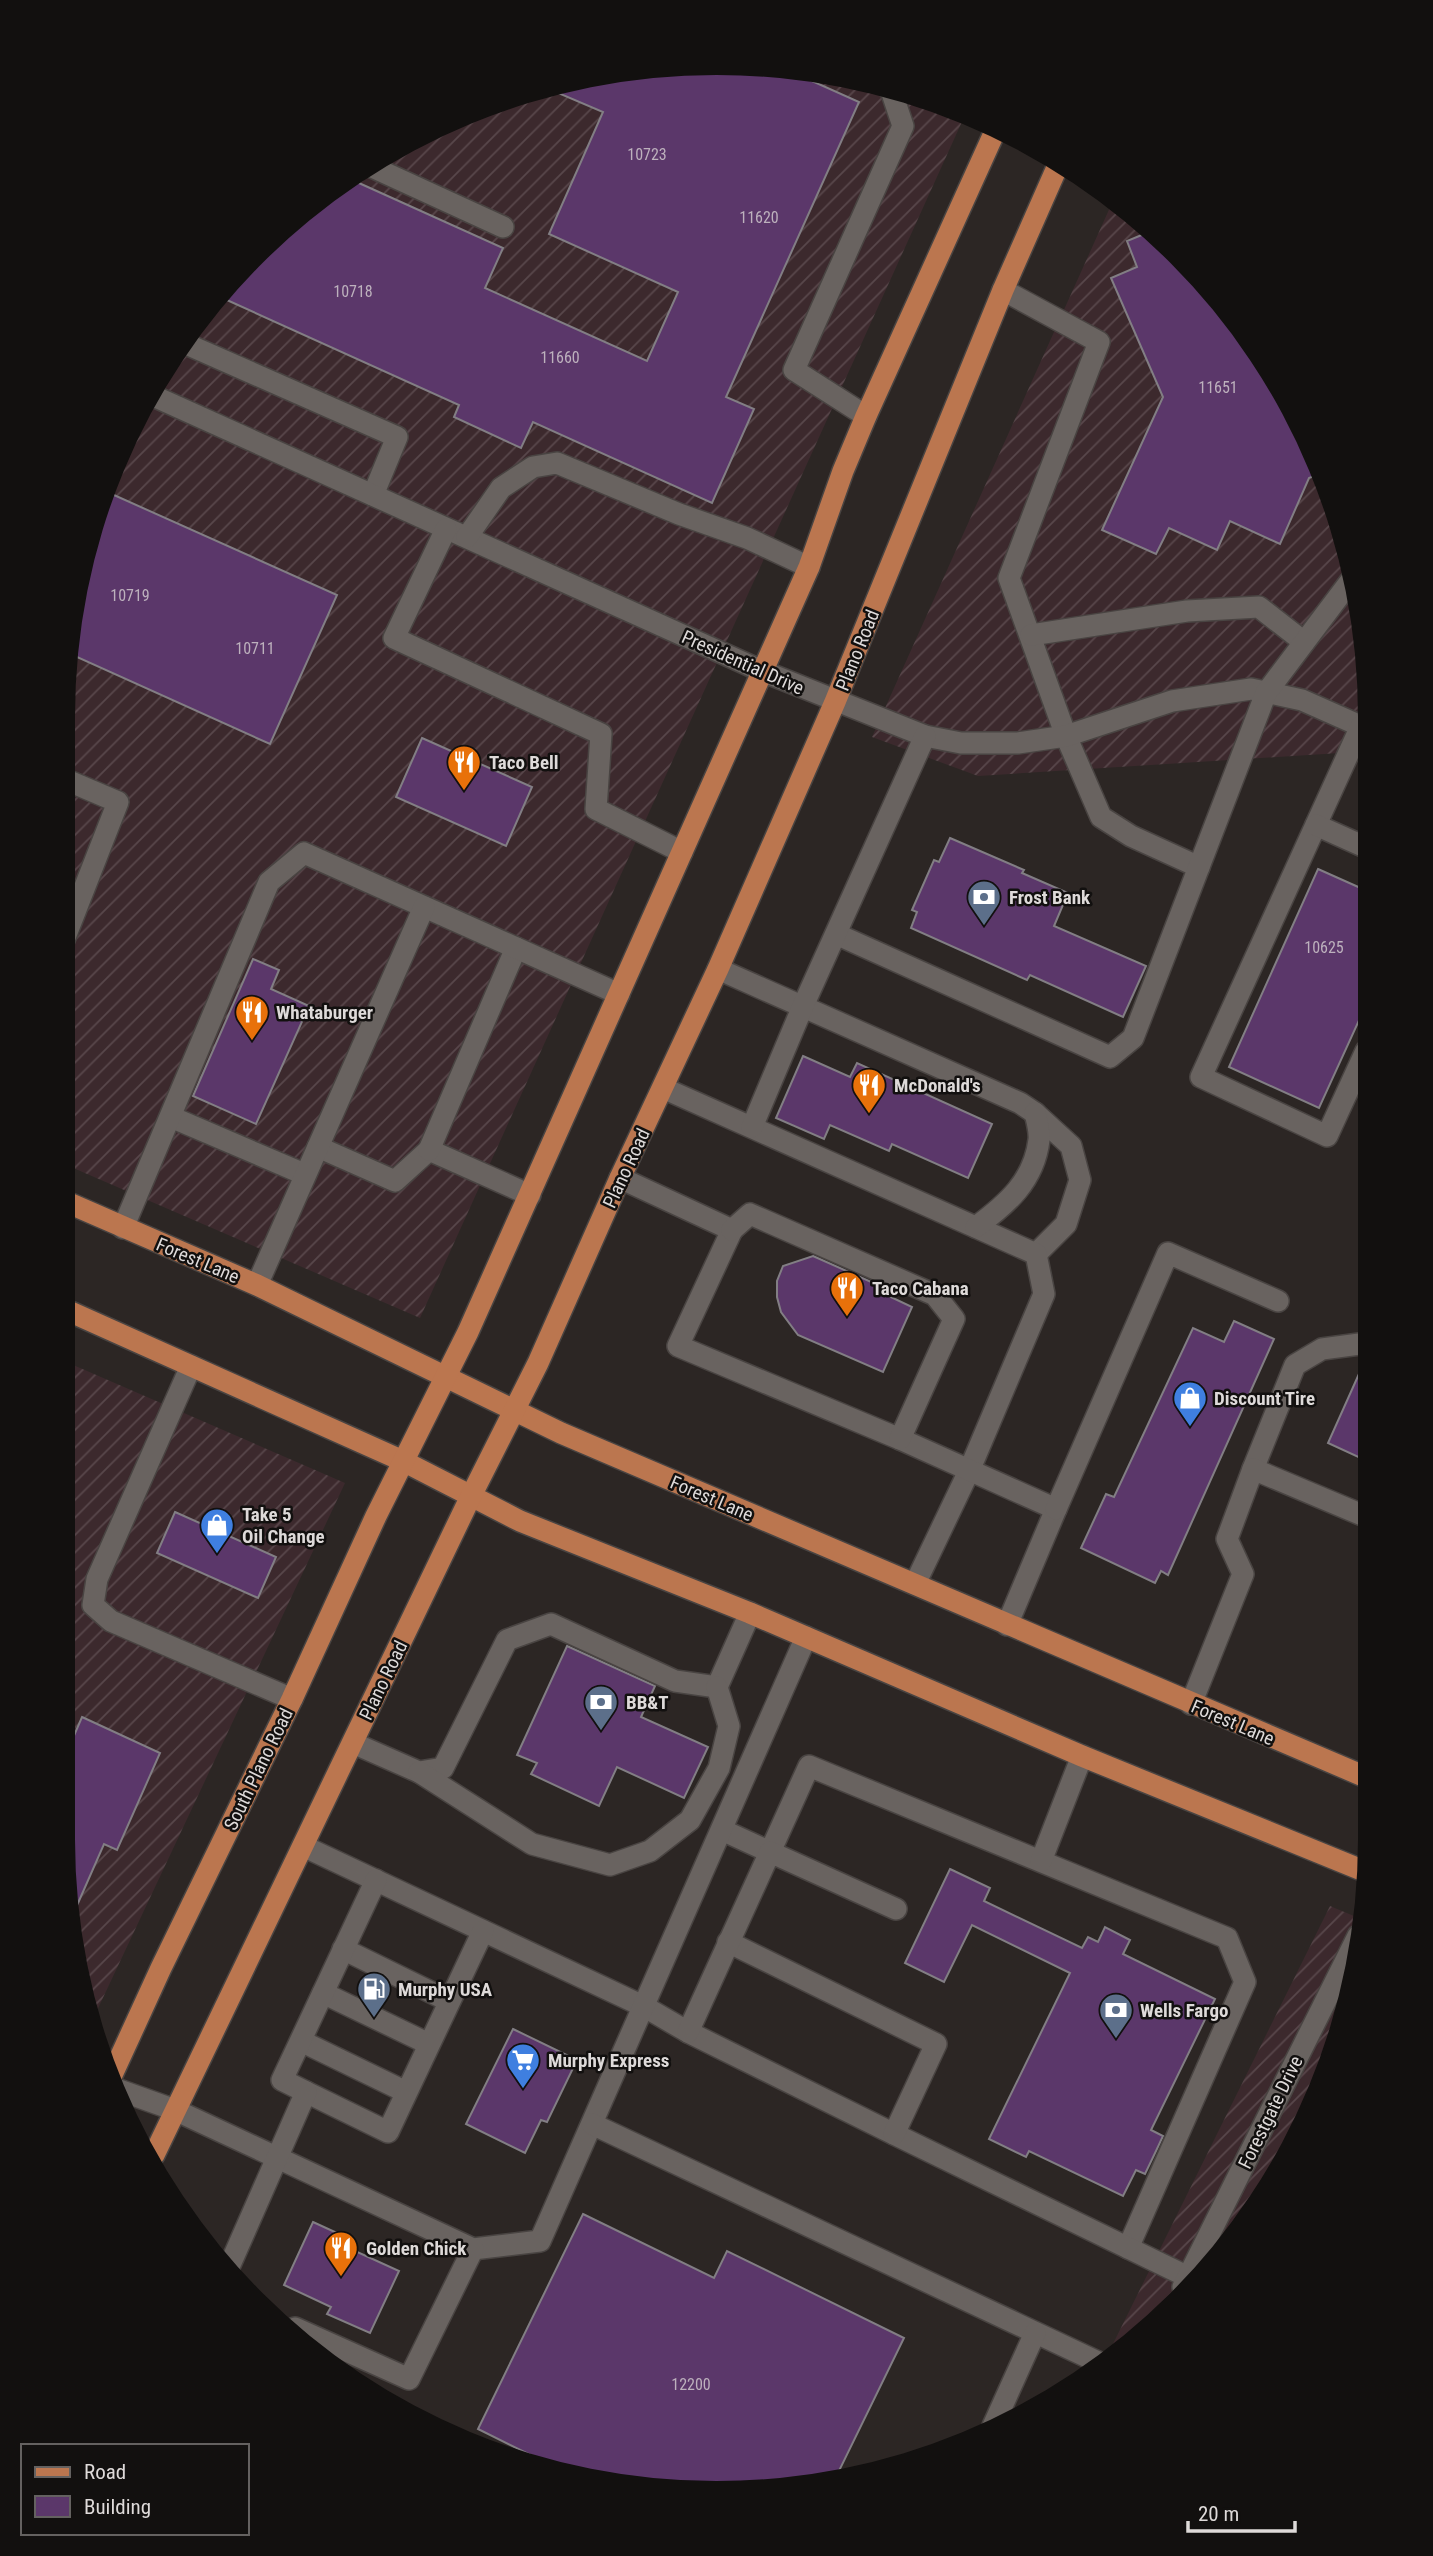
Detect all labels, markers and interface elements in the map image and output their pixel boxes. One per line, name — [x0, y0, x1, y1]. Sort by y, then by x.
house number: 10723 — [627, 145, 667, 164]
house number: 11620 — [739, 208, 779, 227]
house number: 10718 — [333, 282, 373, 301]
house number: 11660 — [540, 348, 580, 367]
house number: 11651 — [1198, 378, 1238, 397]
house number: 10719 — [110, 586, 150, 605]
street label: Plano Road — [831, 606, 884, 694]
street label: Presidential Drive — [678, 625, 808, 700]
house number: 10711 — [235, 639, 275, 658]
restaurant icon: Taco Bell — [445, 743, 483, 792]
place label: Taco Bell — [489, 751, 559, 774]
bank icon: Frost Bank — [965, 878, 1003, 927]
place label: Frost Bank — [1009, 886, 1091, 909]
house number: 10625 — [1304, 938, 1344, 957]
restaurant icon: Whataburger — [233, 993, 271, 1042]
place label: Whataburger — [276, 1001, 373, 1024]
restaurant icon: McDonald's — [850, 1066, 888, 1115]
place label: McDonald's — [894, 1074, 981, 1097]
street label: Plano Road — [598, 1125, 655, 1212]
street label: Forest Lane — [153, 1233, 243, 1288]
restaurant icon: Taco Cabana — [828, 1269, 866, 1318]
place label: Taco Cabana — [872, 1277, 969, 1300]
shop icon: Discount Tire — [1171, 1379, 1209, 1428]
place label: Discount Tire — [1214, 1387, 1315, 1410]
street label: Forest Lane — [667, 1471, 757, 1526]
place label: Take 5 Oil Change — [242, 1503, 325, 1548]
shop icon: Take 5 Oil Change — [198, 1506, 236, 1555]
street label: Plano Road — [354, 1637, 412, 1724]
bank icon: BB&T — [582, 1683, 620, 1732]
place label: BB&T — [626, 1691, 669, 1714]
street label: Forest Lane — [1188, 1695, 1278, 1750]
street label: South Plano Road — [219, 1704, 298, 1834]
fuel station icon: Murphy USA — [355, 1970, 393, 2019]
place label: Murphy USA — [398, 1978, 493, 2001]
bank icon: Wells Fargo — [1097, 1991, 1135, 2040]
place label: Wells Fargo — [1140, 1999, 1228, 2022]
supermarket icon: Murphy Express — [504, 2041, 542, 2090]
place label: Murphy Express — [548, 2049, 669, 2072]
street label: Forestgate Drive — [1233, 2052, 1308, 2172]
restaurant icon: Golden Chick — [322, 2229, 360, 2278]
place label: Golden Chick — [366, 2237, 467, 2260]
house number: 12200 — [671, 2375, 711, 2394]
legend — [21, 2444, 248, 2535]
text: Road — [84, 2460, 126, 2484]
scale bar — [1188, 2490, 1295, 2534]
text: Building — [84, 2495, 151, 2519]
text: 20 m — [1198, 2502, 1239, 2526]

